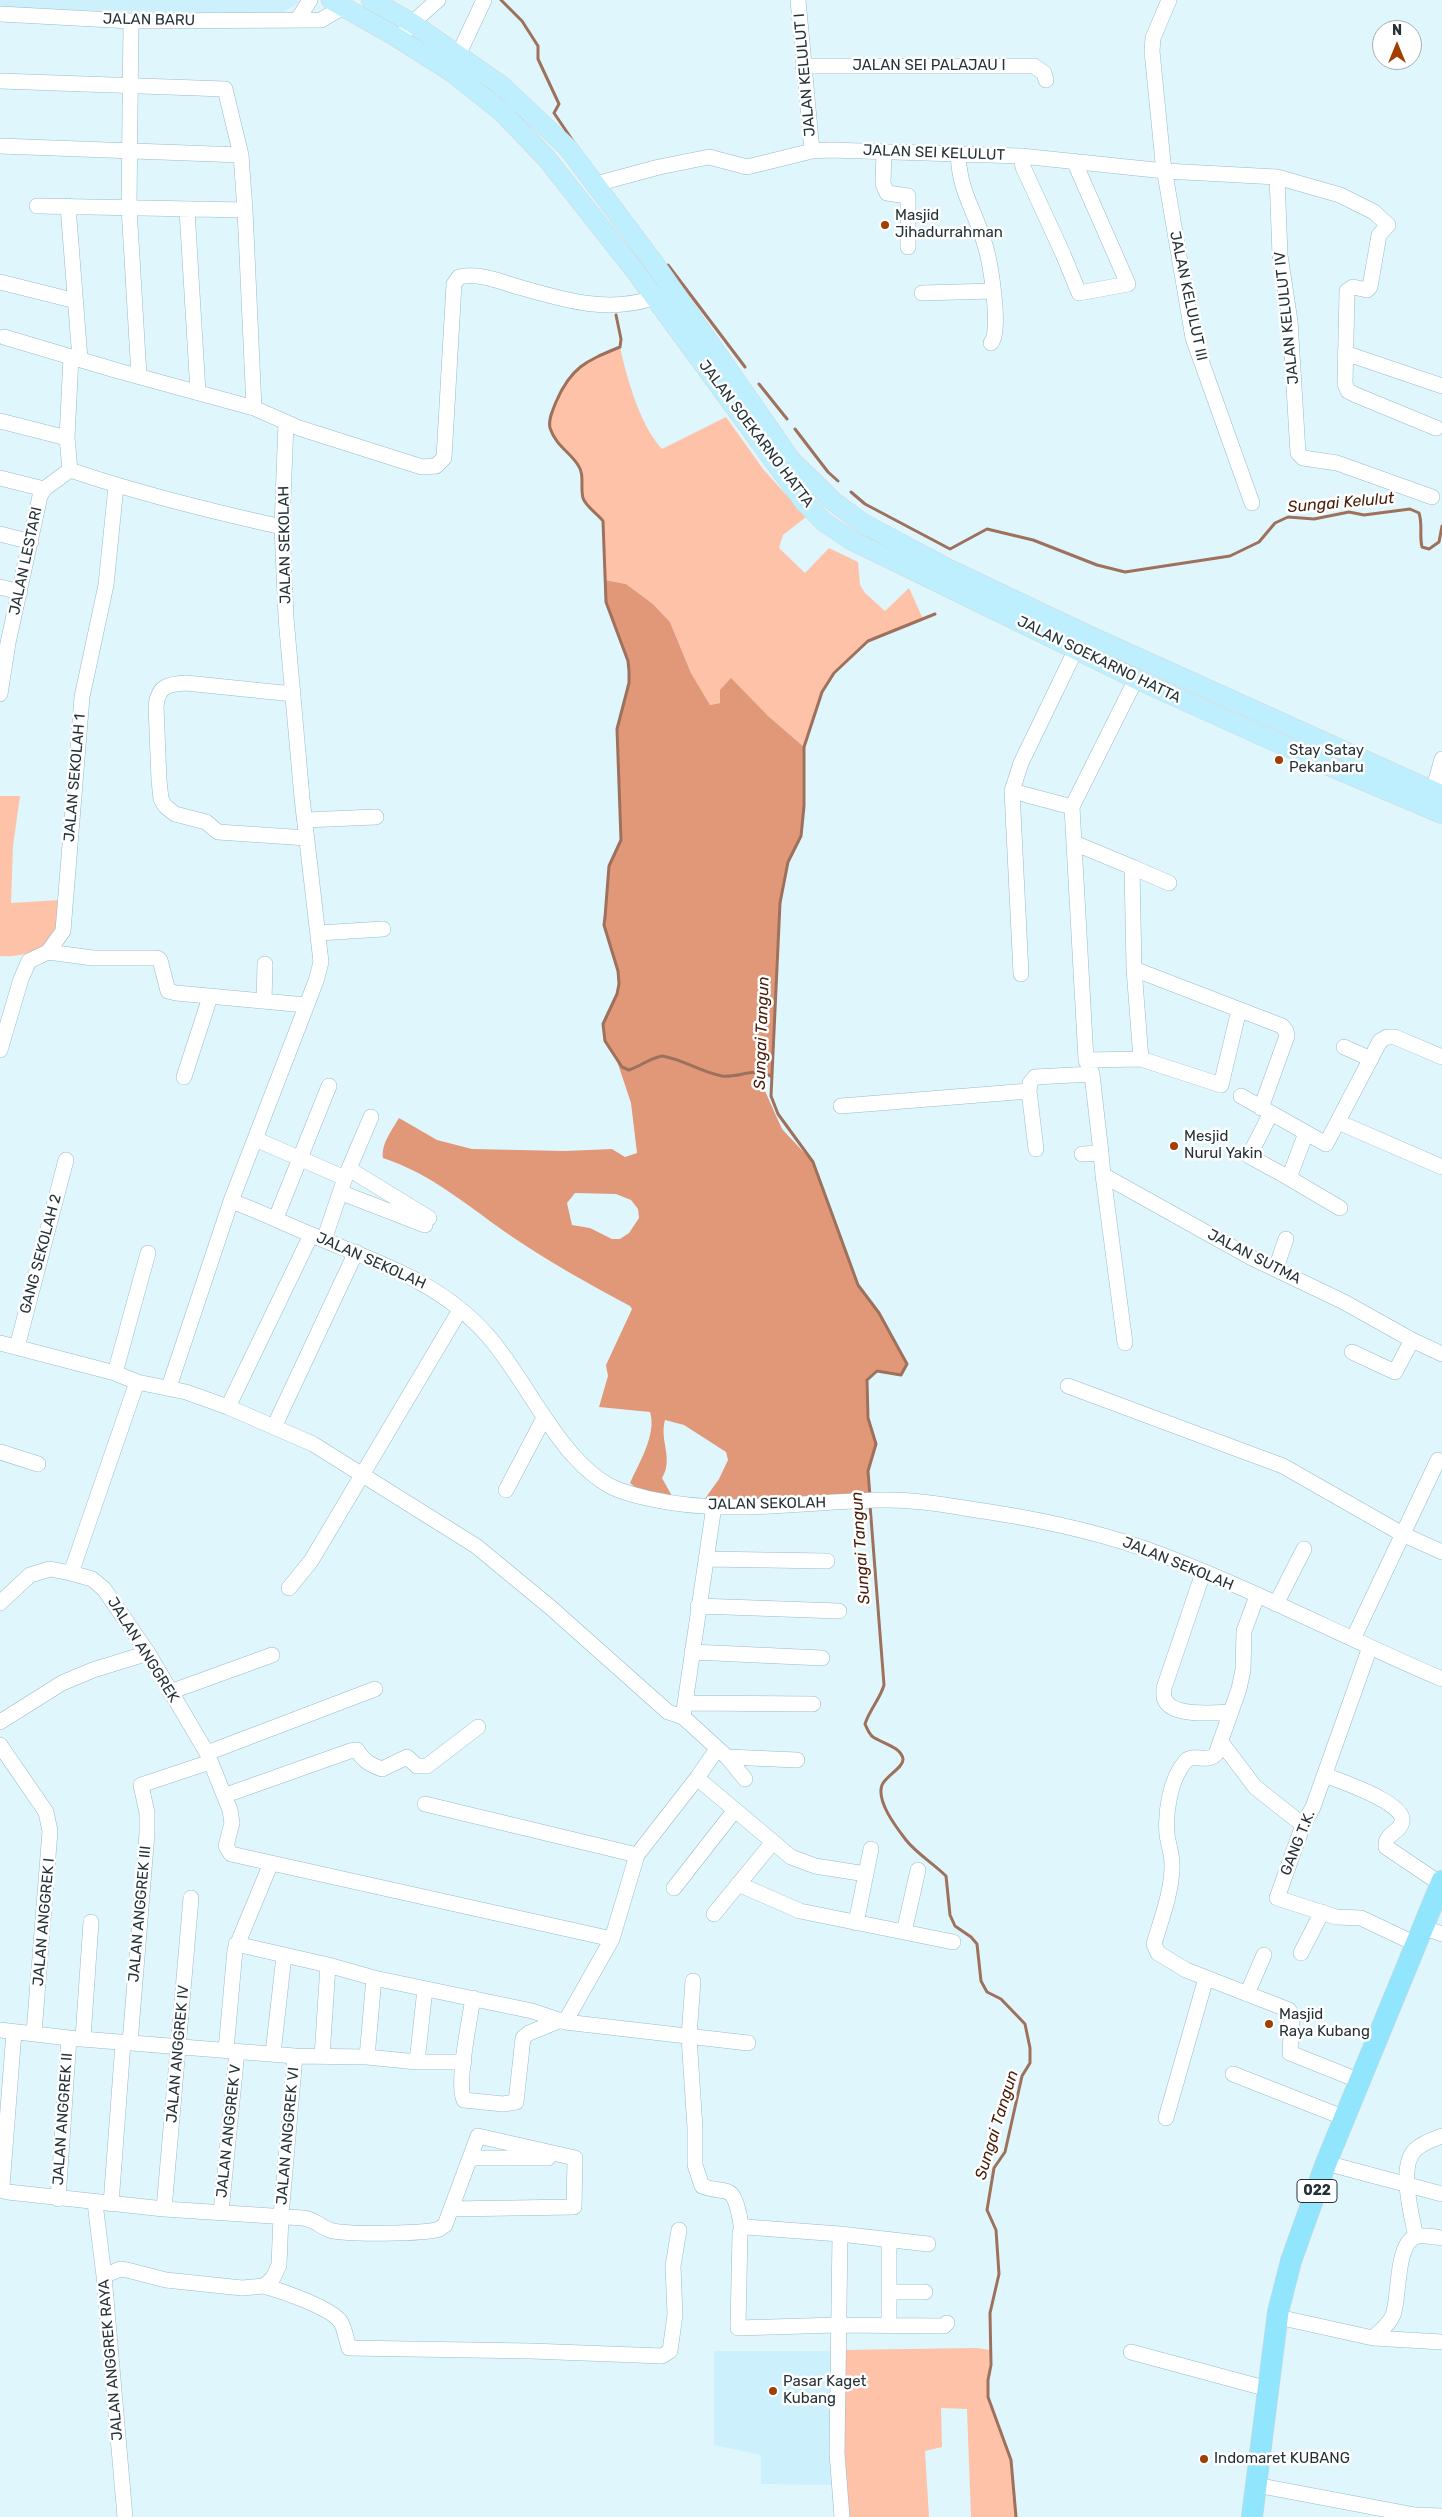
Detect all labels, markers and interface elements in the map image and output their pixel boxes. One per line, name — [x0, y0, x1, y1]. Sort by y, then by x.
street label: JALAN BARU — [103, 10, 195, 30]
street label: JALAN KELULUT I — [791, 12, 819, 138]
north arrow — [1372, 20, 1422, 70]
text: N — [1392, 22, 1402, 39]
street label: JALAN SEI PALAJAU I — [852, 57, 1006, 75]
street label: JALAN SEI KELULUT — [863, 142, 1005, 164]
place label: Masjid Jihadurrahman — [895, 207, 1003, 242]
marker: Masjid Jihadurrahman — [879, 219, 891, 231]
street label: JALAN KELULUT III — [1165, 230, 1211, 362]
street label: JALAN KELULUT IV — [1271, 251, 1303, 385]
street label: JALAN SOEKARNO HATTA — [695, 357, 817, 511]
street label: JALAN SEKOLAH — [275, 486, 295, 604]
water label: Sungai Kelulut — [1287, 489, 1395, 517]
street label: JALAN LESTARI — [6, 505, 46, 617]
street label: JALAN SOEKARNO HATTA — [1014, 613, 1184, 707]
street label: JALAN SEKOLAH 1 — [60, 713, 90, 843]
place label: Stay Satay Pekanbaru — [1289, 742, 1364, 777]
marker: Stay Satay Pekanbaru — [1273, 754, 1285, 766]
water label: Sungai Tangun — [750, 976, 774, 1090]
place label: Mesjid Nurul Yakin — [1184, 1128, 1262, 1163]
marker: Mesjid Nurul Yakin — [1168, 1140, 1180, 1152]
street label: GANG SEKOLAH 2 — [16, 1192, 66, 1316]
street label: JALAN SUTMA — [1204, 1226, 1304, 1288]
street label: JALAN SEKOLAH — [313, 1229, 429, 1293]
water label: Sungai Tangun — [847, 1491, 875, 1605]
street label: JALAN SEKOLAH — [708, 1494, 826, 1514]
street label: JALAN SEKOLAH — [1120, 1534, 1236, 1594]
street label: JALAN ANGGREK — [103, 1594, 183, 1706]
street label: GANG T.K. — [1277, 1808, 1319, 1878]
street label: JALAN ANGGREK III — [125, 1845, 155, 1983]
street label: JALAN ANGGREK I — [29, 1857, 59, 1987]
street label: JALAN ANGGREK IV — [163, 1984, 193, 2124]
place label: Masjid Raya Kubang — [1279, 2006, 1370, 2041]
marker: Masjid Raya Kubang — [1263, 2018, 1275, 2030]
street label: JALAN ANGGREK II — [49, 2052, 77, 2186]
street label: JALAN ANGGREK V — [213, 2063, 245, 2199]
street label: JALAN ANGGREK VI — [273, 2066, 303, 2206]
water label: Sungai Tangun — [971, 2068, 1023, 2182]
road number: 022 — [1297, 2180, 1337, 2202]
street label: JALAN ANGGREK RAYA — [95, 2279, 127, 2441]
place label: Pasar Kaget Kubang — [783, 2373, 866, 2408]
marker: Pasar Kaget Kubang — [767, 2385, 779, 2397]
place label: Indomaret KUBANG — [1214, 2450, 1350, 2468]
marker: Indomaret KUBANG — [1198, 2453, 1210, 2465]

